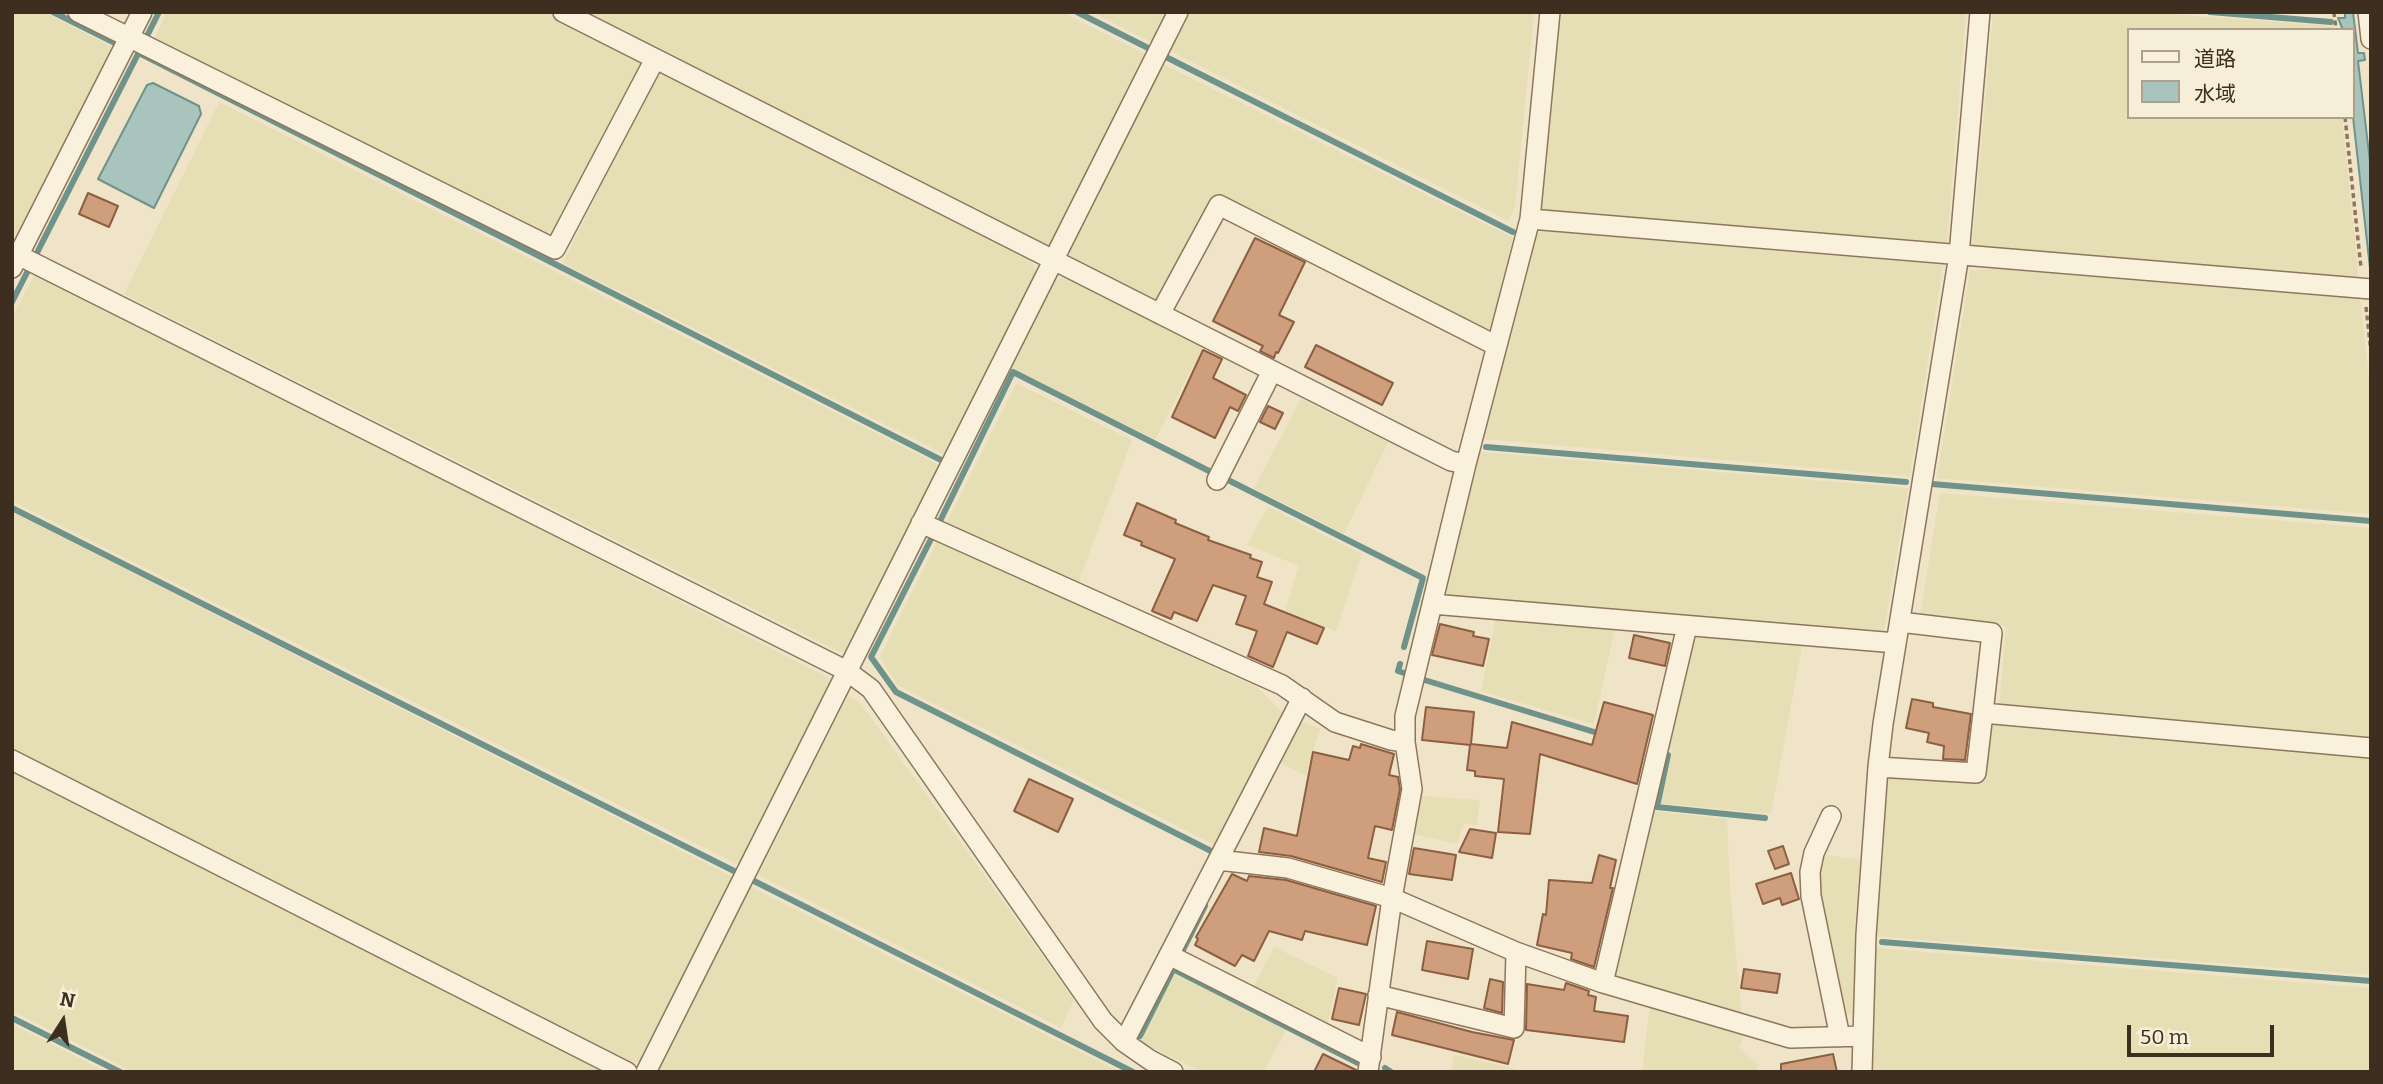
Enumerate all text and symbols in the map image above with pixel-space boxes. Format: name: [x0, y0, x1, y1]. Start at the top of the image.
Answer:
legend: [2128, 28, 2355, 119]
text: 道路: [2194, 46, 2236, 72]
text: 水域: [2194, 81, 2236, 107]
north arrow: [28, 986, 98, 1056]
text: N: [58, 987, 77, 1013]
scale bar: [2131, 1010, 2278, 1054]
text: 50 m: [2140, 1024, 2189, 1050]

